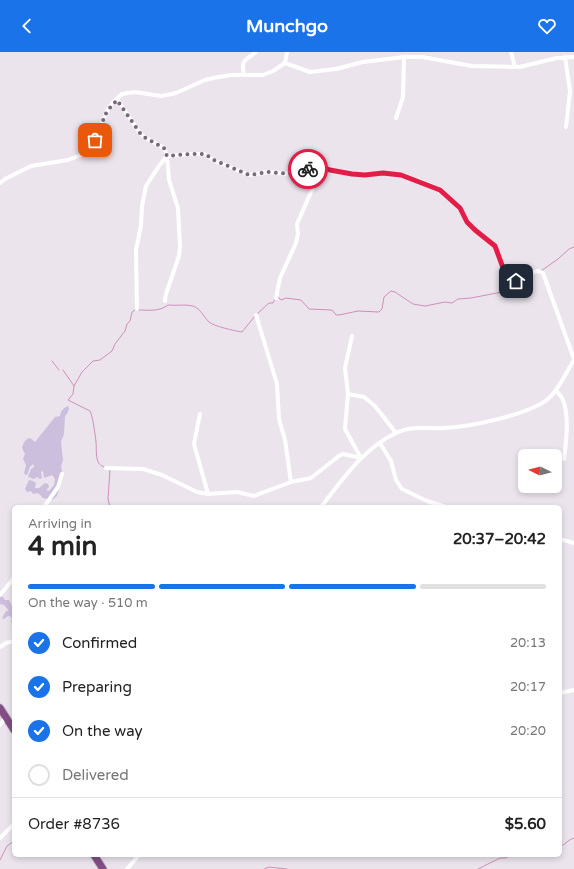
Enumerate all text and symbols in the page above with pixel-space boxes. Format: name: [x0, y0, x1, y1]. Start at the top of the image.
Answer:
icon: back: [16, 15, 38, 37]
text: Munchgo: [246, 15, 328, 37]
icon: heart: [536, 15, 558, 37]
pin: [78, 123, 112, 157]
icon: bag: [84, 129, 106, 151]
courier: [288, 149, 328, 189]
icon: bike: [297, 158, 319, 180]
pin: [499, 264, 533, 298]
icon: home: [505, 270, 527, 292]
north arrow: [518, 449, 562, 493]
map controls: [518, 449, 562, 493]
text: Arriving in: [28, 516, 92, 532]
text: 20:37–20:42: [453, 530, 546, 548]
text: 4 min: [28, 531, 97, 562]
text: On the way · 510 m: [28, 595, 148, 611]
icon: check: [28, 632, 50, 654]
text: Confirmed: [62, 634, 137, 652]
text: 20:13: [510, 635, 546, 651]
icon: check: [28, 676, 50, 698]
text: Preparing: [62, 678, 132, 696]
text: 20:17: [510, 679, 546, 695]
icon: check: [28, 720, 50, 742]
text: On the way: [62, 722, 142, 740]
text: 20:20: [510, 723, 546, 739]
text: Delivered: [62, 766, 129, 784]
text: Order #8736: [28, 815, 120, 833]
text: $5.60: [505, 815, 546, 833]

